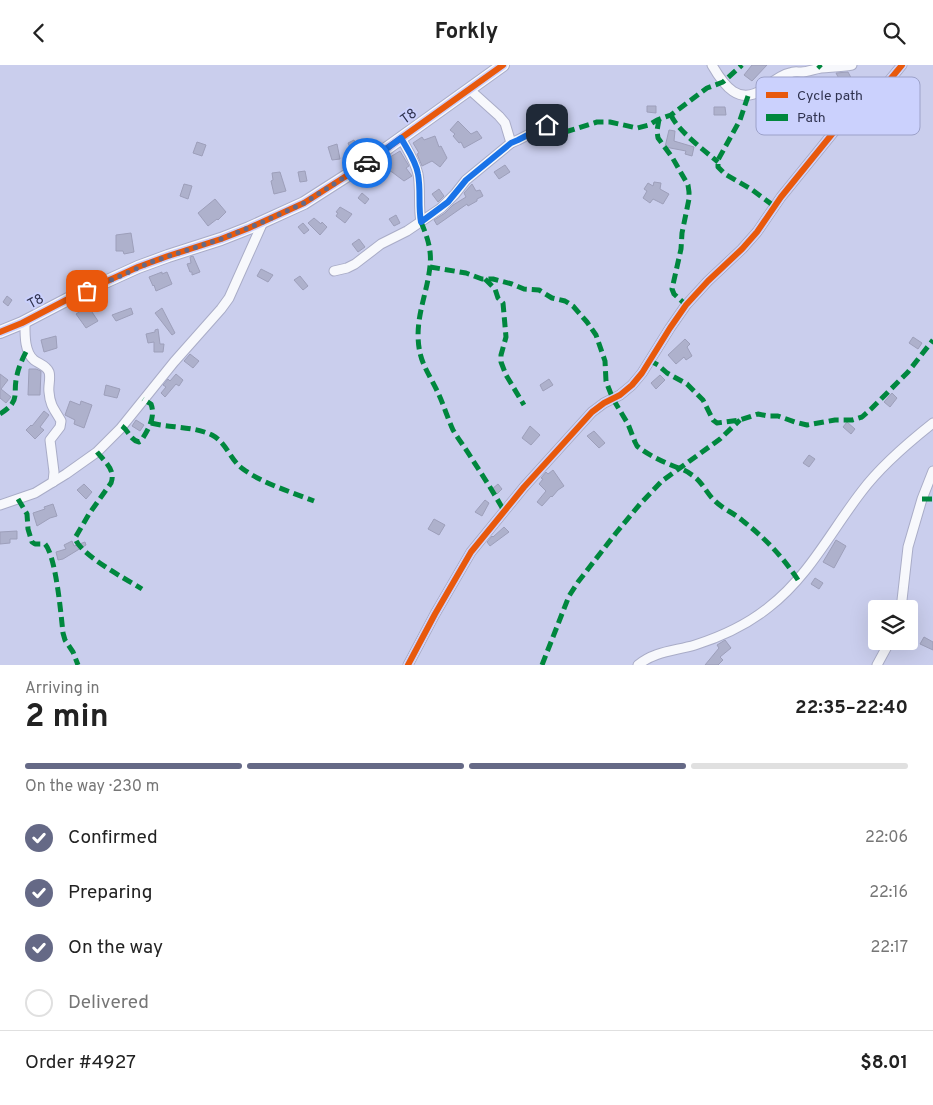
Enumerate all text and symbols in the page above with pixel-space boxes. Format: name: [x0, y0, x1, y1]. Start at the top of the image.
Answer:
icon: back: [25, 19, 53, 47]
text: Forkly: [435, 19, 498, 46]
icon: search: [880, 19, 908, 47]
legend: [756, 77, 920, 135]
text: Cycle path: [797, 88, 863, 105]
pin: [526, 104, 568, 146]
street label: T8: [397, 105, 421, 129]
text: Path: [797, 110, 826, 127]
icon: home: [533, 111, 561, 139]
courier: [342, 138, 392, 188]
icon: car: [353, 149, 381, 177]
pin: [66, 270, 108, 312]
icon: bag: [73, 277, 101, 305]
street label: T8: [25, 291, 47, 313]
map controls: [868, 600, 918, 650]
button: layers: [868, 600, 918, 650]
text: Arriving in: [25, 679, 100, 699]
text: 22:35–22:40: [795, 696, 908, 720]
text: 2 min: [25, 698, 109, 738]
text: On the way · 230 m: [25, 777, 159, 797]
icon: check: [25, 824, 53, 852]
text: Confirmed: [68, 826, 158, 850]
text: 22:06: [865, 828, 908, 848]
icon: check: [25, 879, 53, 907]
text: Preparing: [68, 881, 152, 905]
text: 22:16: [869, 883, 908, 903]
icon: check: [25, 934, 53, 962]
text: On the way: [68, 936, 163, 960]
text: 22:17: [871, 938, 908, 958]
text: Delivered: [68, 991, 149, 1015]
text: Order #4927: [25, 1051, 136, 1075]
text: $8.01: [860, 1051, 908, 1075]

